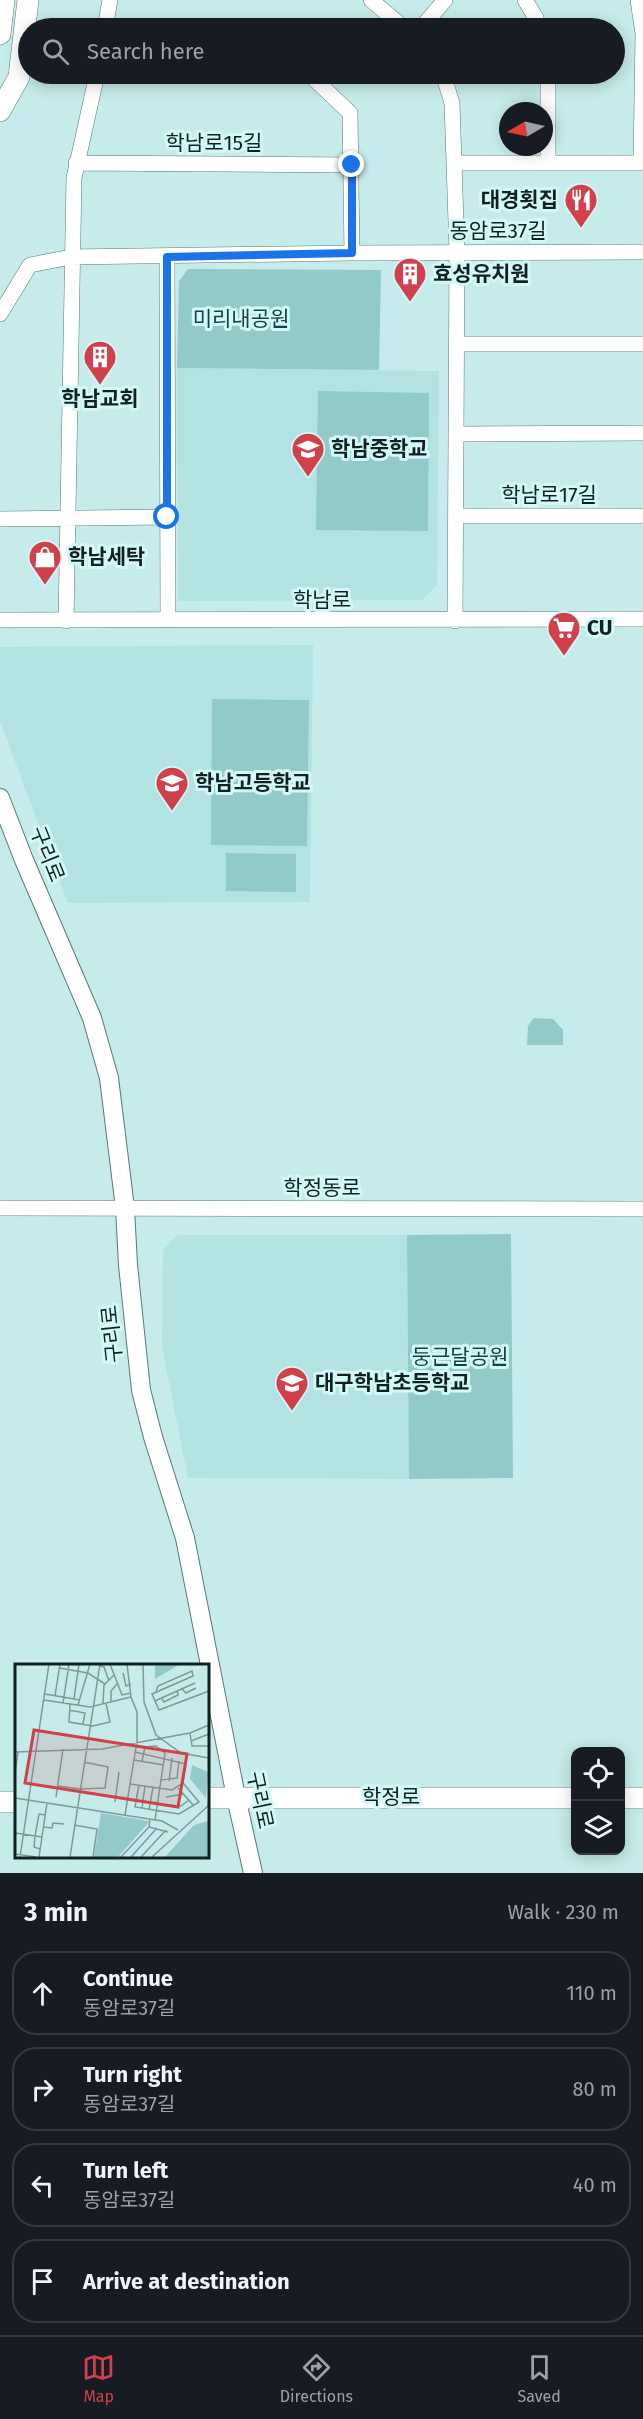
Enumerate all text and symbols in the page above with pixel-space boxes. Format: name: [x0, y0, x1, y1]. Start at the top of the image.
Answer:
search box: [18, 18, 625, 84]
icon: search: [39, 35, 72, 68]
text: Search here: [87, 38, 205, 65]
north arrow: [499, 102, 553, 156]
street label: 학남로15길: [166, 130, 262, 156]
route end: [338, 151, 364, 177]
restaurant icon: 대경횟집: [563, 182, 599, 229]
place label: 대경횟집: [481, 187, 558, 213]
street label: 동암로37길: [450, 218, 546, 244]
building icon: 효성유치원: [392, 256, 428, 303]
place label: 효성유치원: [433, 261, 530, 287]
park label: 미리내공원: [193, 306, 289, 332]
building icon: 학남교회: [82, 339, 118, 386]
place label: 학남교회: [61, 386, 139, 412]
school or university icon: 학남중학교: [290, 431, 326, 478]
place label: 학남중학교: [331, 436, 428, 462]
street label: 학남로17길: [501, 482, 597, 508]
route start: [153, 503, 179, 529]
shop icon: 학남세탁: [27, 539, 63, 586]
place label: 학남세탁: [68, 544, 145, 570]
street label: 학남로: [293, 587, 351, 613]
supermarket icon: CU: [546, 610, 582, 657]
place label: CU: [587, 615, 613, 641]
school or university icon: 학남고등학교: [154, 765, 190, 812]
place label: 학남고등학교: [195, 770, 311, 796]
street label: 구리로: [24, 822, 70, 886]
street label: 학정동로: [283, 1175, 361, 1201]
street label: 구리로: [96, 1304, 128, 1364]
park label: 둥근달공원: [412, 1344, 508, 1370]
school or university icon: 대구학남초등학교: [274, 1365, 310, 1412]
place label: 대구학남초등학교: [315, 1370, 470, 1396]
inset map: [15, 1664, 208, 1858]
map controls: [571, 1747, 625, 1855]
button: locate: [571, 1747, 625, 1801]
street label: 구리로: [241, 1769, 279, 1831]
street label: 학정로: [362, 1784, 420, 1810]
button: layers: [571, 1801, 625, 1855]
text: 3 min: [24, 1897, 88, 1928]
text: Walk · 230 m: [508, 1900, 619, 1924]
text: Continue: [83, 1965, 173, 1992]
icon: ahead: [26, 1977, 59, 2010]
text: 110 m: [566, 1981, 617, 2005]
text: 동암로37길: [83, 1996, 175, 2020]
text: Turn right: [83, 2061, 182, 2088]
icon: right: [26, 2073, 59, 2106]
text: 80 m: [572, 2077, 617, 2101]
text: 동암로37길: [83, 2092, 175, 2116]
text: Turn left: [83, 2157, 168, 2184]
icon: left: [26, 2169, 59, 2202]
text: 40 m: [573, 2173, 617, 2197]
text: 동암로37길: [83, 2188, 175, 2212]
icon: arrive: [26, 2265, 59, 2298]
text: Arrive at destination: [83, 2268, 290, 2295]
tab: Map: [82, 2351, 115, 2406]
tab: Directions: [280, 2351, 353, 2406]
tab: Saved: [517, 2351, 561, 2406]

